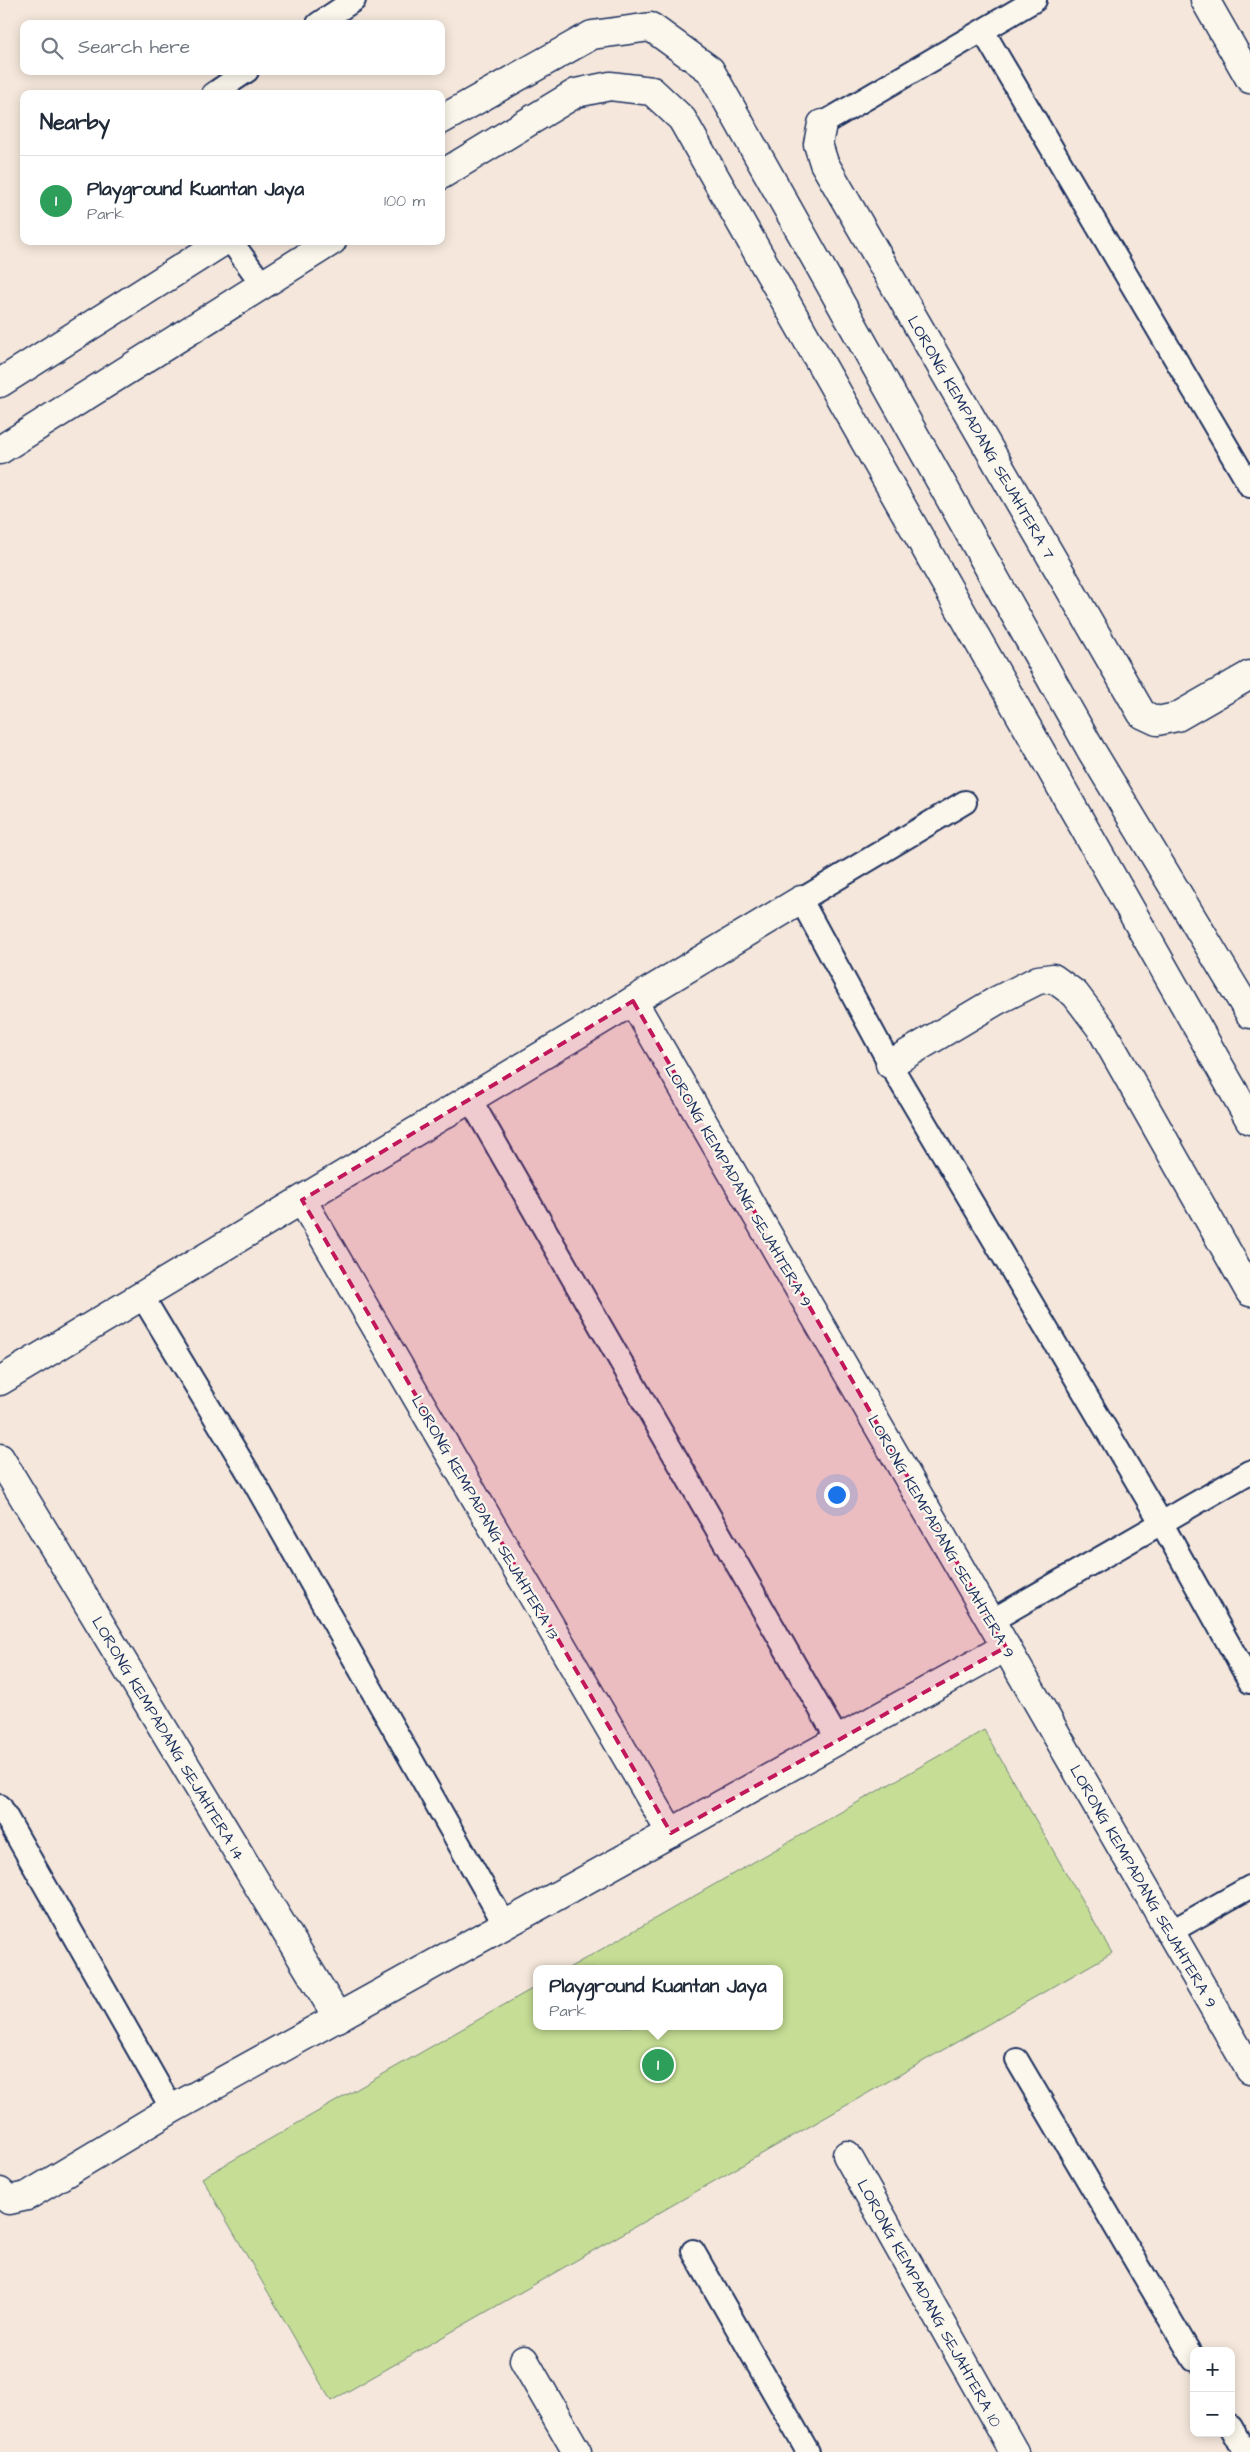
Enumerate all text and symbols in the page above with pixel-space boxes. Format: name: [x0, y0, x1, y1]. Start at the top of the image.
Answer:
search box: [20, 20, 445, 75]
icon: search: [38, 34, 66, 62]
text: Search here: [78, 34, 190, 61]
text: Nearby: [40, 108, 110, 137]
text: Playground Kuantan Jaya: [87, 176, 304, 203]
text: 1: [55, 190, 57, 212]
text: 100 m: [384, 190, 425, 212]
text: Park: [87, 203, 124, 225]
street label: LORONG KEMPADANG SEJAHTERA 7: [902, 312, 1060, 563]
street label: LORONG KEMPADANG SEJAHTERA 9: [659, 1060, 817, 1311]
street label: LORONG KEMPADANG SEJAHTERA 13: [406, 1392, 564, 1643]
street label: LORONG KEMPADANG SEJAHTERA 9: [862, 1411, 1020, 1662]
your location: [824, 1482, 850, 1508]
street label: LORONG KEMPADANG SEJAHTERA 14: [86, 1612, 250, 1865]
street label: LORONG KEMPADANG SEJAHTERA 9: [1064, 1761, 1222, 2012]
popup: [533, 1965, 783, 2030]
text: Playground Kuantan Jaya: [549, 1973, 767, 2000]
text: Park: [549, 2000, 586, 2022]
pin: 1: [642, 2046, 674, 2084]
street label: LORONG KEMPADANG SEJAHTERA 10: [852, 2176, 1007, 2431]
map controls: [1190, 2347, 1235, 2437]
button: +: [1190, 2347, 1235, 2392]
button: −: [1190, 2392, 1235, 2437]

